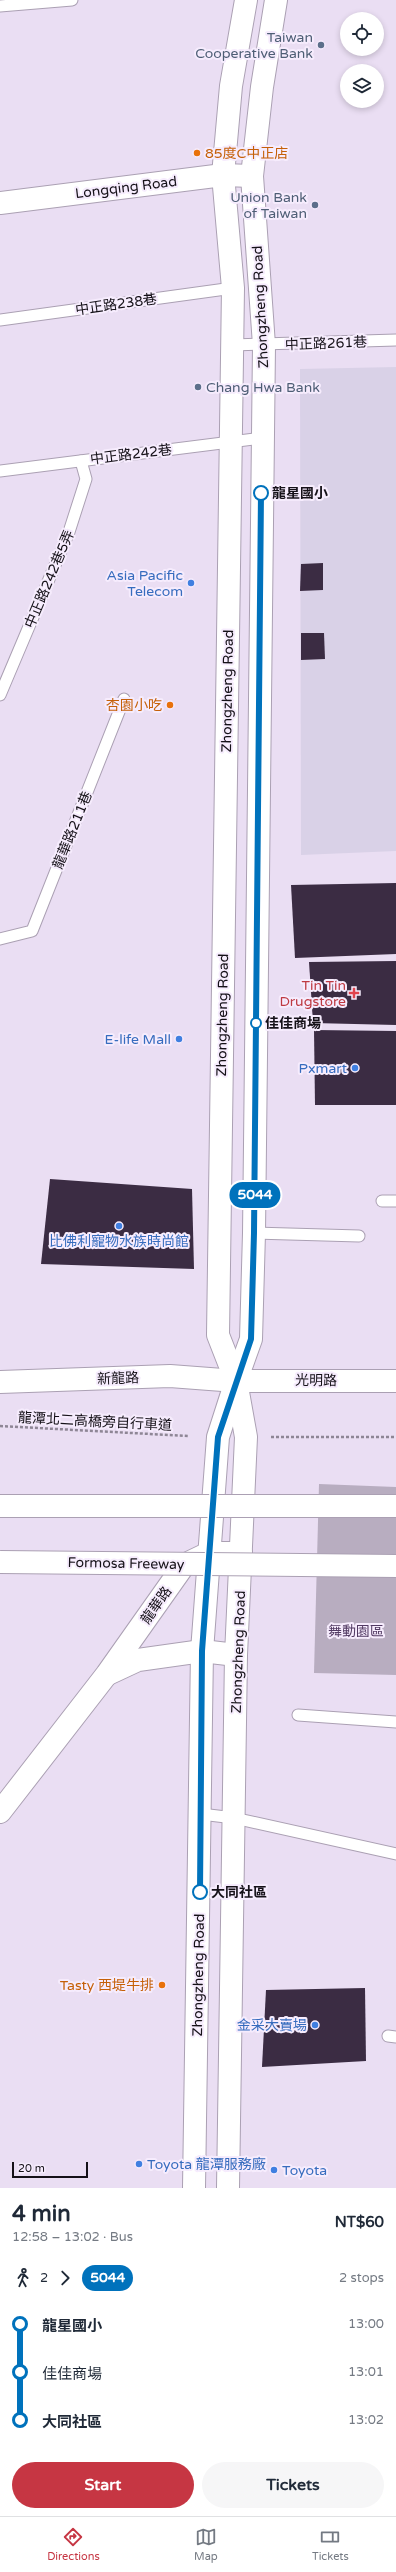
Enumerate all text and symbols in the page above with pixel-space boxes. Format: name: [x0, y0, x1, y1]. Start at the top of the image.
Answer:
map controls: [340, 12, 384, 108]
button: locate: [340, 12, 384, 56]
place label: Taiwan Cooperative Bank: [195, 29, 313, 62]
marker: Taiwan Cooperative Bank: [316, 40, 326, 50]
button: layers: [340, 64, 384, 108]
place label: 85度C中正店: [205, 145, 288, 162]
marker: 85度C中正店: [192, 148, 202, 158]
street label: Longqing Road: [74, 173, 178, 202]
place label: Union Bank of Taiwan: [230, 189, 307, 222]
marker: Union Bank of Taiwan: [310, 200, 320, 210]
street label: Zhongzheng Road: [249, 245, 272, 369]
street label: 中正路238巷: [74, 290, 158, 319]
street label: 中正路261巷: [285, 334, 367, 353]
place label: Chang Hwa Bank: [206, 379, 320, 396]
marker: Chang Hwa Bank: [193, 382, 203, 392]
street label: 中正路242巷: [89, 441, 173, 468]
marker: 龍星國小: [253, 485, 269, 501]
place label: 龍星國小: [272, 485, 328, 502]
street label: 中正路242巷5弄: [21, 527, 78, 631]
place label: Asia Pacific Telecom: [107, 567, 183, 600]
marker: Asia Pacific Telecom: [186, 578, 196, 588]
street label: Zhongzheng Road: [218, 629, 237, 753]
place label: 杏園小吃: [106, 697, 162, 714]
marker: 杏園小吃: [165, 700, 175, 710]
street label: 龍華路211巷: [49, 789, 96, 872]
street label: Zhongzheng Road: [213, 953, 232, 1077]
place label: Tin Tin Drugstore: [279, 977, 346, 1010]
marker: Tin Tin Drugstore: [349, 988, 359, 998]
place label: 佳佳商場: [265, 1015, 321, 1032]
marker: 佳佳商場: [250, 1017, 262, 1029]
place label: E-life Mall: [105, 1031, 171, 1048]
marker: E-life Mall: [174, 1034, 184, 1044]
place label: Pxmart: [299, 1060, 348, 1077]
marker: Pxmart: [350, 1063, 360, 1073]
line badge: 5044: [227, 1182, 283, 1208]
text: 5044: [237, 1186, 273, 1203]
marker: 比佛利寵物水族時尚館: [114, 1221, 124, 1231]
place label: 比佛利寵物水族時尚館: [49, 1233, 189, 1250]
street label: 新龍路: [97, 1369, 139, 1388]
street label: 光明路: [295, 1372, 337, 1389]
street label: 龍潭北二高橋旁自行車道: [18, 1409, 172, 1434]
street label: Formosa Freeway: [67, 1554, 185, 1573]
street label: 龍華路: [137, 1583, 175, 1627]
street label: Zhongzheng Road: [228, 1590, 249, 1714]
park label: 舞動園區: [328, 1623, 384, 1640]
marker: 大同社區: [192, 1884, 208, 1900]
place label: 大同社區: [211, 1884, 267, 1901]
street label: Zhongzheng Road: [189, 1913, 208, 2037]
place label: Tasty 西堤牛排: [60, 1977, 154, 1994]
marker: Tasty 西堤牛排: [157, 1980, 167, 1990]
place label: 金采大賣場: [237, 2017, 307, 2034]
marker: 金采大賣場: [310, 2020, 320, 2030]
place label: Toyota 龍潭服務廠: [147, 2156, 266, 2173]
marker: Toyota 龍潭服務廠: [134, 2159, 144, 2169]
scale bar: [12, 2160, 88, 2179]
text: 20 m: [18, 2162, 45, 2175]
place label: Toyota: [282, 2162, 327, 2179]
marker: Toyota: [269, 2165, 279, 2175]
text: 4 min: [12, 2201, 71, 2227]
text: NT$60: [335, 2213, 384, 2231]
text: 12:58 – 13:02 · Bus: [12, 2229, 133, 2245]
icon: walk: [12, 2267, 34, 2289]
icon: forward: [54, 2267, 76, 2289]
text: 5044: [90, 2269, 125, 2286]
text: 2: [40, 2270, 48, 2286]
text: 2 stops: [339, 2270, 384, 2286]
text: 13:00: [348, 2316, 384, 2332]
text: 龍星國小: [42, 2317, 102, 2335]
text: 13:01: [348, 2364, 384, 2380]
text: 佳佳商場: [42, 2365, 102, 2383]
text: 13:02: [348, 2412, 384, 2428]
text: 大同社區: [42, 2413, 102, 2431]
button: Start: [12, 2462, 194, 2508]
button: Tickets: [202, 2462, 384, 2508]
tab: Directions: [47, 2526, 100, 2563]
tab: Map: [194, 2526, 218, 2563]
tab: Tickets: [312, 2526, 349, 2563]

